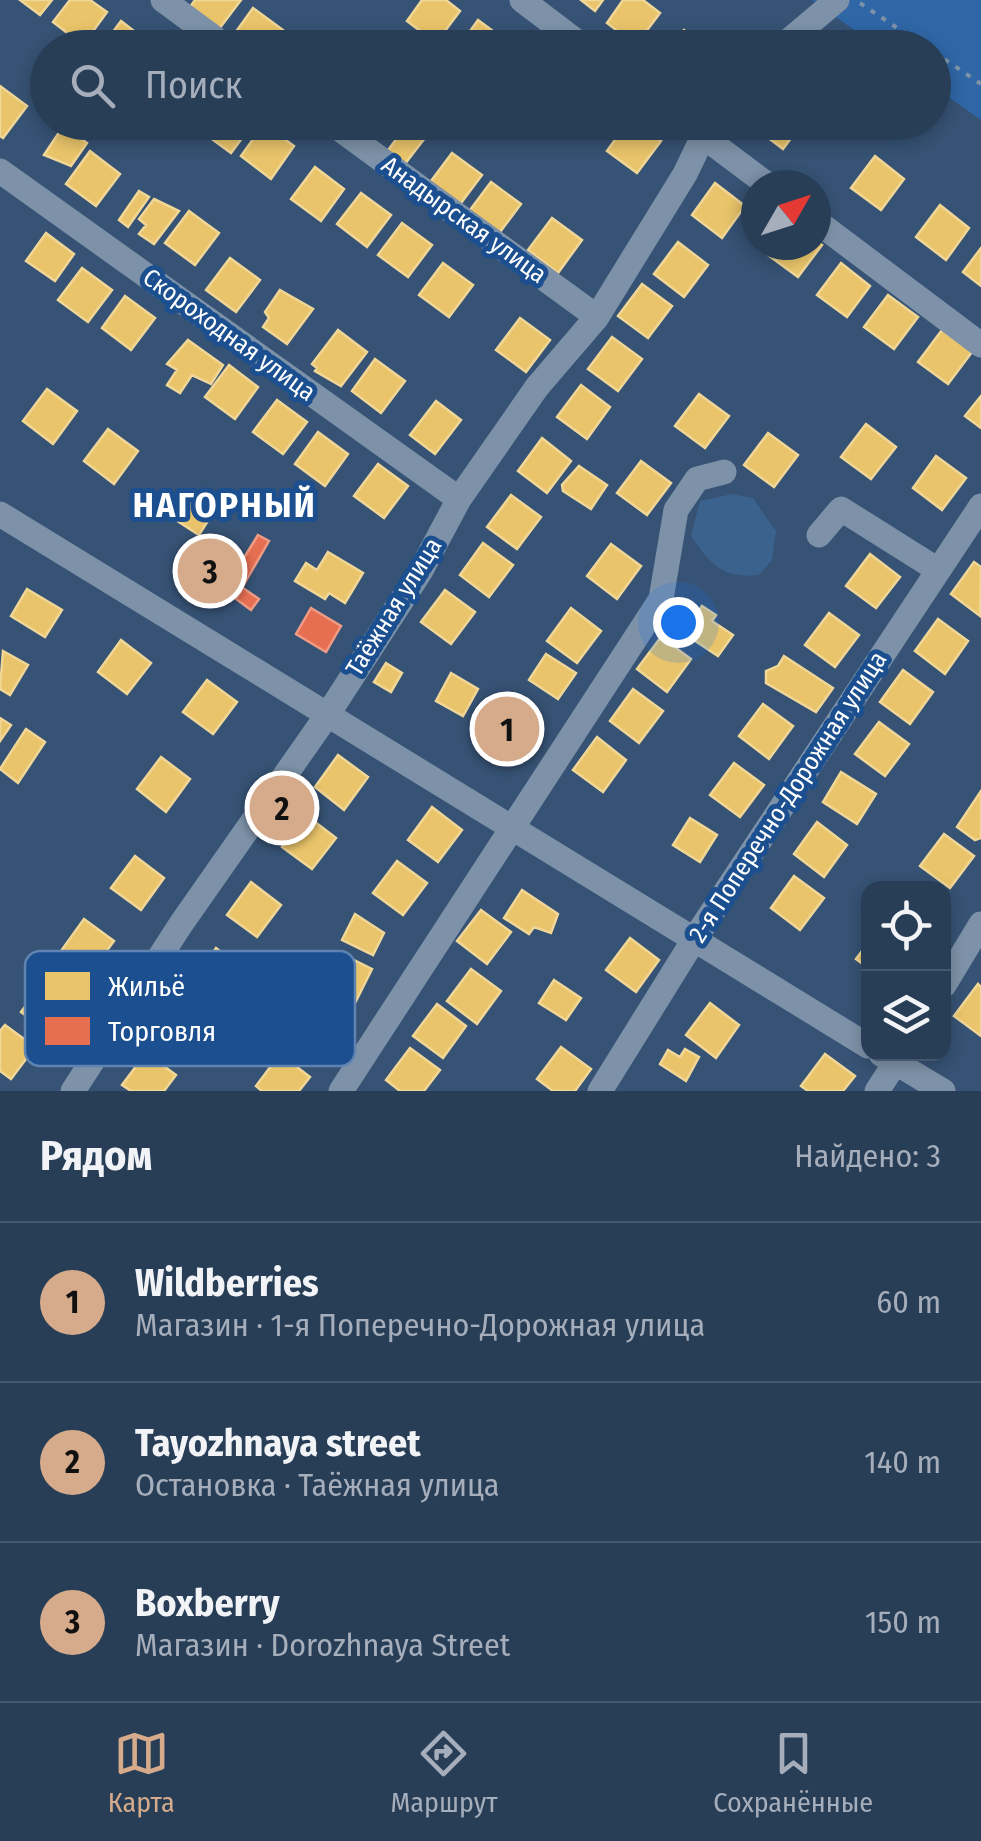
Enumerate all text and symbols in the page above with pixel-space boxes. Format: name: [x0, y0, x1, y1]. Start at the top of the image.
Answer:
search box: [30, 30, 951, 140]
icon: search: [65, 58, 120, 113]
text: Поиск: [145, 62, 242, 108]
street label: Анадырская улица: [376, 150, 552, 290]
north arrow: [741, 170, 831, 260]
street label: Скороходная улица: [137, 262, 321, 408]
district label: НАГОРНЫЙ: [133, 484, 317, 526]
street label: Таёжная улица: [340, 532, 448, 682]
pin: 3: [178, 534, 242, 608]
your location: [653, 597, 704, 648]
street label: 2-я Поперечно-Дорожная улица: [683, 646, 893, 948]
pin: 1: [474, 692, 540, 766]
pin: 2: [250, 770, 314, 846]
map controls: [861, 881, 951, 1061]
button: locate: [861, 881, 951, 971]
legend: [25, 951, 355, 1066]
text: Жильё: [108, 970, 185, 1003]
button: layers: [861, 971, 951, 1061]
text: Торговля: [108, 1015, 216, 1048]
text: Рядом: [40, 1131, 152, 1181]
text: Найдено: 3: [794, 1137, 941, 1175]
text: Wildberries: [135, 1260, 319, 1306]
text: 1: [66, 1283, 79, 1321]
text: 60 m: [876, 1283, 941, 1321]
text: Магазин · 1-я Поперечно-Дорожная улица: [135, 1306, 705, 1344]
text: Tayozhnaya street: [135, 1420, 421, 1466]
text: 2: [65, 1443, 80, 1481]
text: 140 m: [864, 1443, 941, 1481]
text: Остановка · Таёжная улица: [135, 1466, 500, 1504]
text: Boxberry: [135, 1580, 280, 1626]
text: 3: [65, 1603, 80, 1641]
text: 150 m: [865, 1603, 941, 1641]
text: Магазин · Dorozhnaya Street: [135, 1626, 510, 1664]
tab: Карта: [108, 1726, 175, 1819]
tab: Маршрут: [390, 1726, 498, 1819]
tab: Сохранённые: [713, 1726, 873, 1819]

